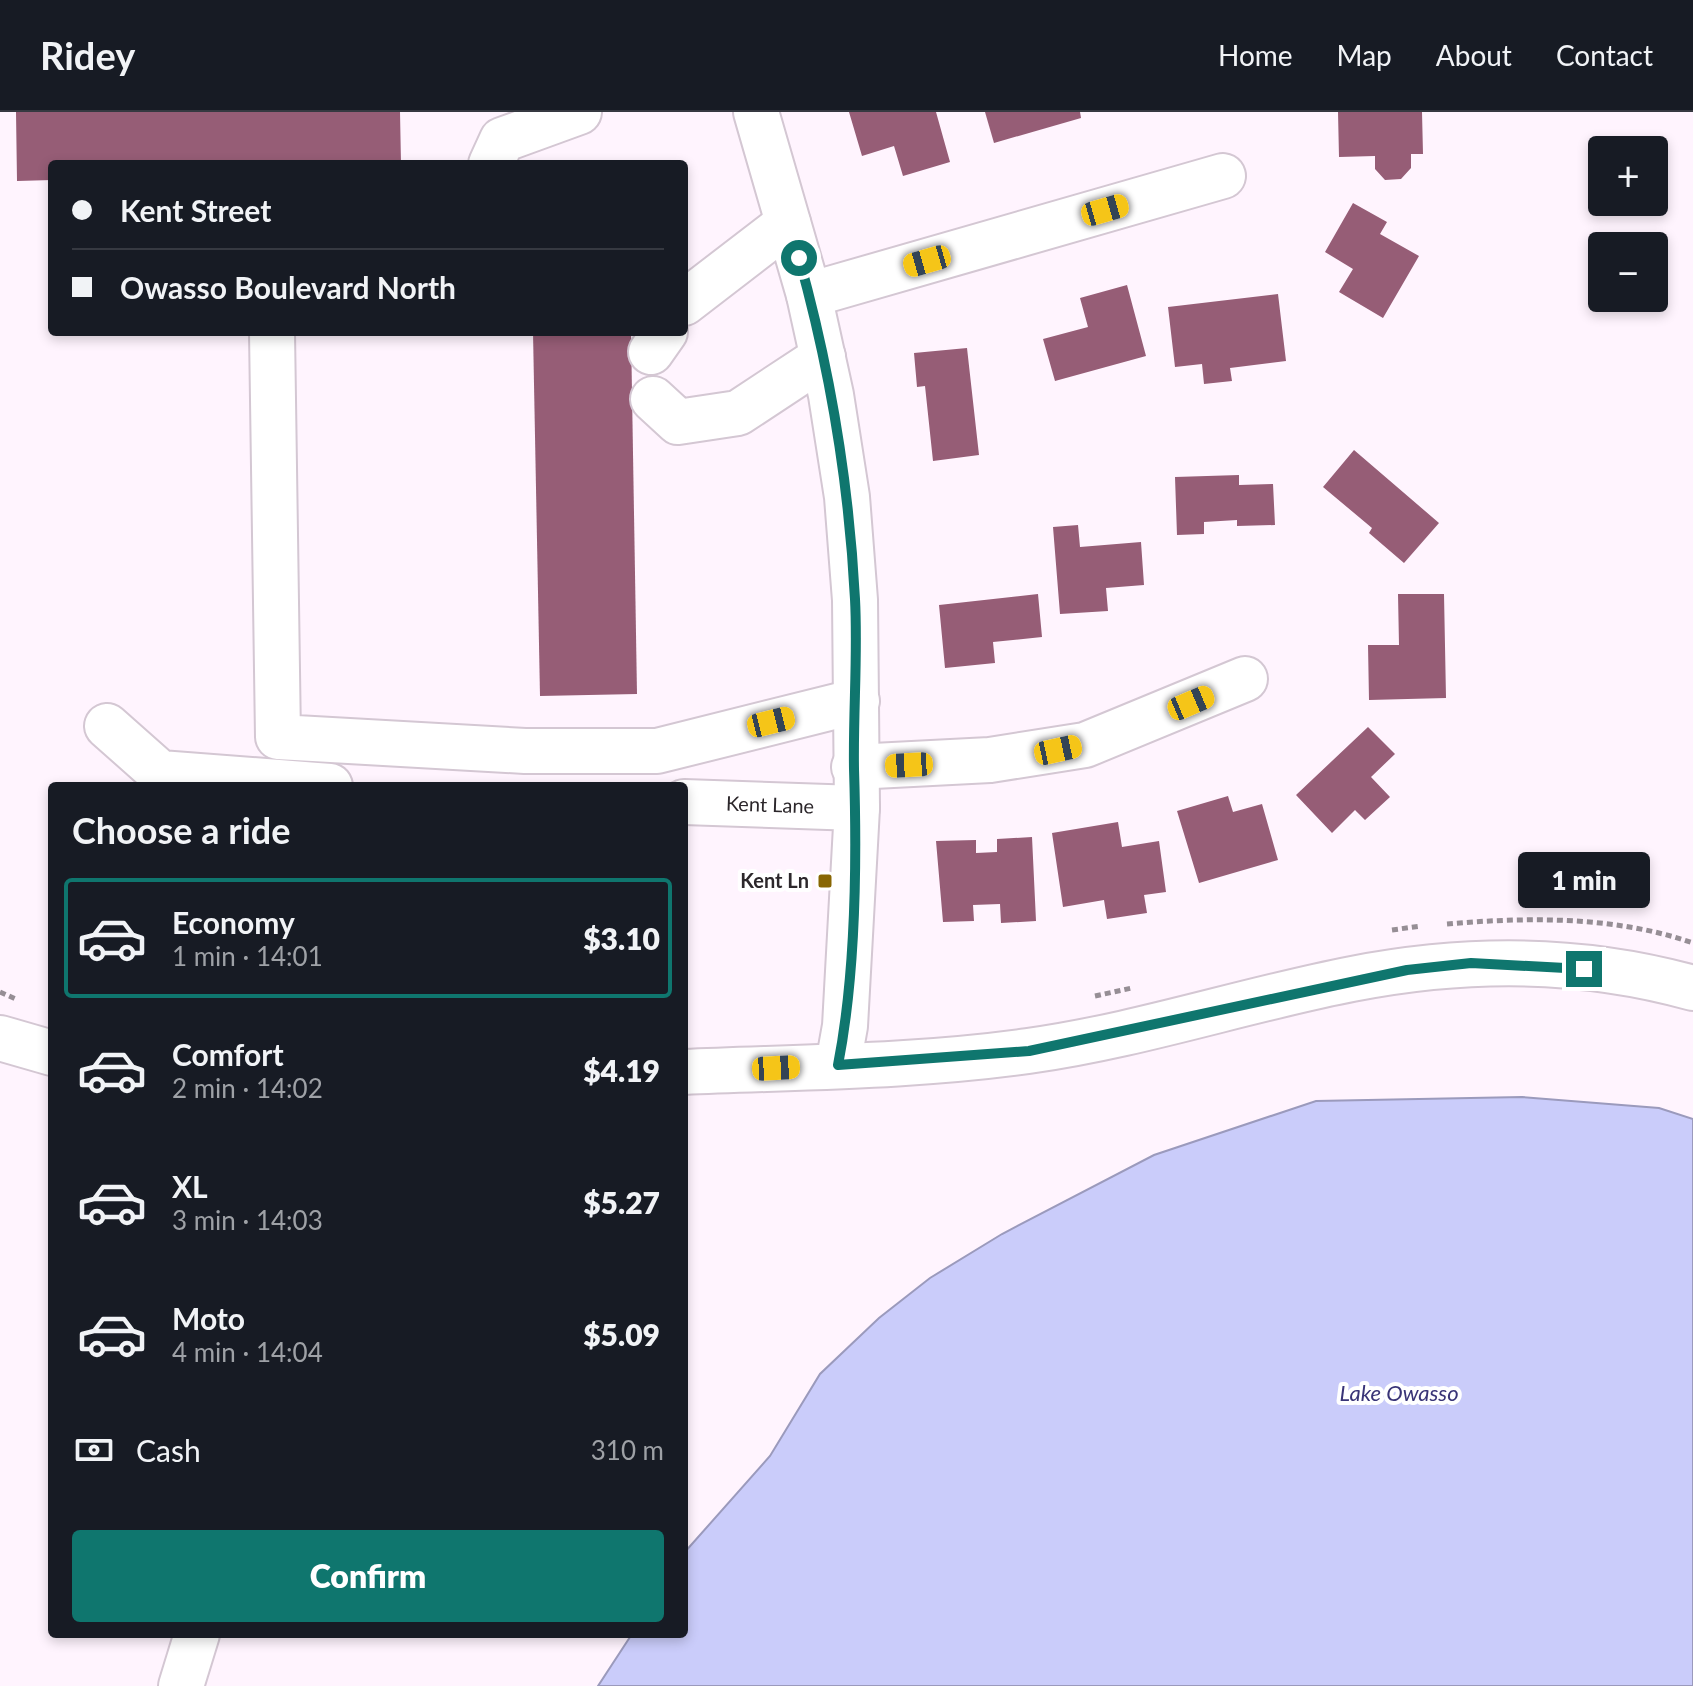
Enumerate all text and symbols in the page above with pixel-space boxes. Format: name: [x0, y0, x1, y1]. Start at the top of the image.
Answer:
text: Ridey: [40, 32, 135, 78]
text: Home: [1218, 38, 1293, 72]
text: Map: [1337, 38, 1392, 72]
text: About: [1436, 38, 1512, 72]
text: Contact: [1556, 38, 1653, 72]
map controls: [1588, 136, 1668, 312]
button: +: [1588, 136, 1668, 216]
text: Kent Street: [120, 192, 271, 228]
car: [1079, 192, 1131, 228]
button: −: [1588, 232, 1668, 312]
route start: [781, 240, 817, 276]
car: [901, 243, 953, 279]
text: Owasso Boulevard North: [120, 269, 456, 305]
car: [1164, 683, 1218, 723]
car: [745, 705, 797, 739]
car: [1032, 733, 1084, 767]
car: [884, 752, 934, 778]
street label: Kent Lane: [725, 790, 815, 818]
text: Choose a ride: [72, 808, 291, 852]
callout: 1 min: [1518, 853, 1650, 909]
text: 1 min: [1552, 864, 1616, 896]
place label: Kent Ln: [740, 868, 809, 892]
marker: Kent Ln: [816, 872, 834, 890]
icon: car: [76, 902, 148, 974]
text: Economy: [172, 904, 295, 940]
text: $3.10: [583, 920, 660, 956]
text: 1 min · 14:01: [172, 940, 323, 972]
route end: [1566, 951, 1602, 987]
icon: car: [76, 1034, 148, 1106]
text: Comfort: [172, 1036, 284, 1072]
text: $4.19: [583, 1052, 660, 1088]
car: [751, 1055, 801, 1081]
text: 2 min · 14:02: [172, 1072, 323, 1104]
icon: car: [76, 1166, 148, 1238]
text: XL: [172, 1168, 208, 1204]
text: $5.27: [583, 1184, 660, 1220]
text: 3 min · 14:03: [172, 1204, 323, 1236]
icon: car: [76, 1298, 148, 1370]
text: Moto: [172, 1300, 245, 1336]
text: $5.09: [583, 1316, 660, 1352]
text: 4 min · 14:04: [172, 1336, 323, 1368]
water label: Lake Owasso: [1339, 1379, 1459, 1406]
icon: cash: [72, 1428, 116, 1472]
text: Cash: [136, 1432, 201, 1468]
text: 310 m: [591, 1434, 664, 1466]
button: Confirm: [72, 1530, 664, 1622]

